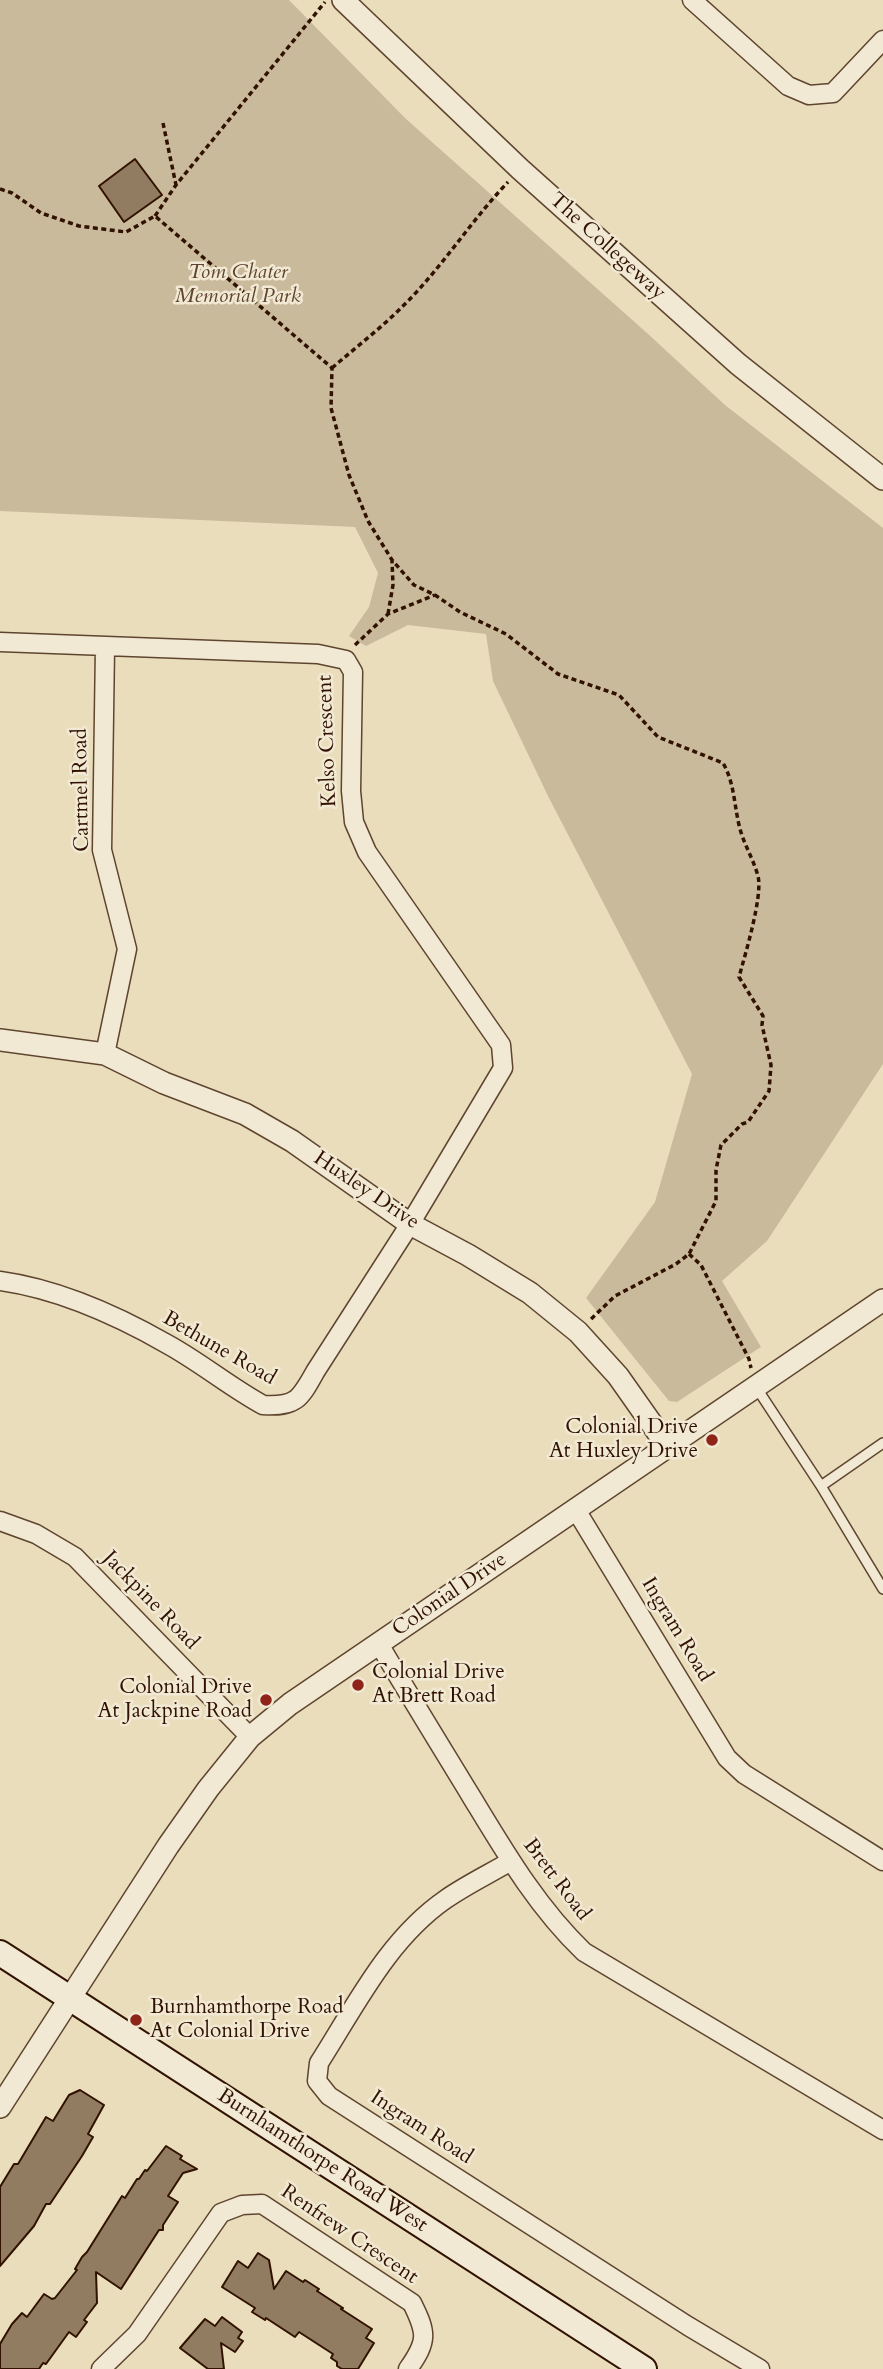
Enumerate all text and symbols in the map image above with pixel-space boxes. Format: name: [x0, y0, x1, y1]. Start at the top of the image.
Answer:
street label: The Collegeway: [544, 188, 670, 306]
park label: Tom Chater Memorial Park: [175, 260, 301, 310]
street label: Kelso Crescent: [313, 674, 343, 808]
street label: Cartmel Road: [68, 728, 96, 852]
street label: Huxley Drive: [308, 1146, 424, 1236]
street label: Bethune Road: [158, 1306, 280, 1392]
place label: Colonial Drive At Huxley Drive: [549, 1415, 698, 1465]
marker: Colonial Drive At Huxley Drive: [704, 1432, 720, 1448]
street label: Jackpine Road: [97, 1546, 203, 1656]
street label: Colonial Drive: [388, 1547, 512, 1643]
street label: Ingram Road: [635, 1573, 717, 1687]
place label: Colonial Drive At Brett Road: [372, 1660, 505, 1710]
place label: Colonial Drive At Jackpine Road: [97, 1675, 252, 1725]
marker: Colonial Drive At Brett Road: [350, 1677, 366, 1693]
marker: Colonial Drive At Jackpine Road: [258, 1692, 274, 1708]
street label: Brett Road: [517, 1834, 595, 1926]
place label: Burnhamthorpe Road At Colonial Drive: [150, 1995, 343, 2045]
marker: Burnhamthorpe Road At Colonial Drive: [128, 2012, 144, 2028]
street label: Burnhamthorpe Road West: [212, 2084, 432, 2238]
street label: Ingram Road: [365, 2086, 477, 2170]
street label: Renfrew Crescent: [276, 2180, 422, 2290]

